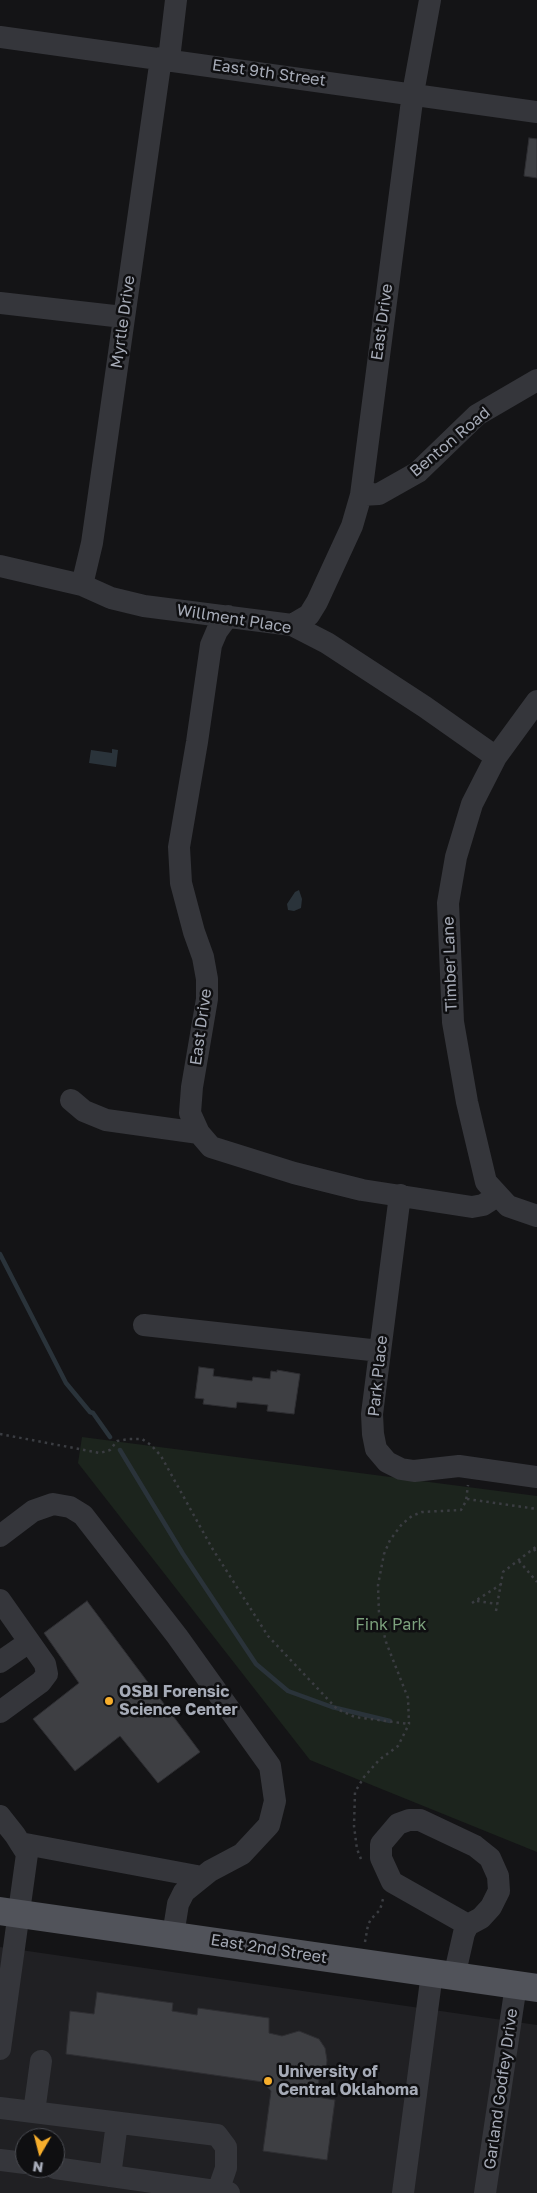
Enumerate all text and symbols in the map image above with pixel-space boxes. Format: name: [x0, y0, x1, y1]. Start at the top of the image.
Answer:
street label: East 9th Street: [211, 56, 327, 90]
street label: Myrtle Drive: [107, 274, 139, 370]
street label: East Drive: [367, 282, 397, 362]
street label: Benton Road: [406, 403, 494, 481]
street label: Willment Place: [175, 600, 293, 638]
street label: Timber Lane: [439, 916, 461, 1012]
street label: East Drive: [186, 987, 216, 1067]
street label: Park Place: [364, 1335, 392, 1417]
park label: Fink Park: [355, 1615, 427, 1635]
place label: OSBI Forensic Science Center: [119, 1682, 238, 1720]
marker: OSBI Forensic Science Center: [103, 1695, 115, 1707]
street label: East 2nd Street: [209, 1930, 329, 1968]
street label: Garland Godfey Drive: [480, 2007, 522, 2171]
place label: University of Central Oklahoma: [278, 2062, 418, 2100]
marker: University of Central Oklahoma: [262, 2075, 274, 2087]
north arrow: [15, 2128, 65, 2178]
text: N: [32, 2158, 44, 2177]

